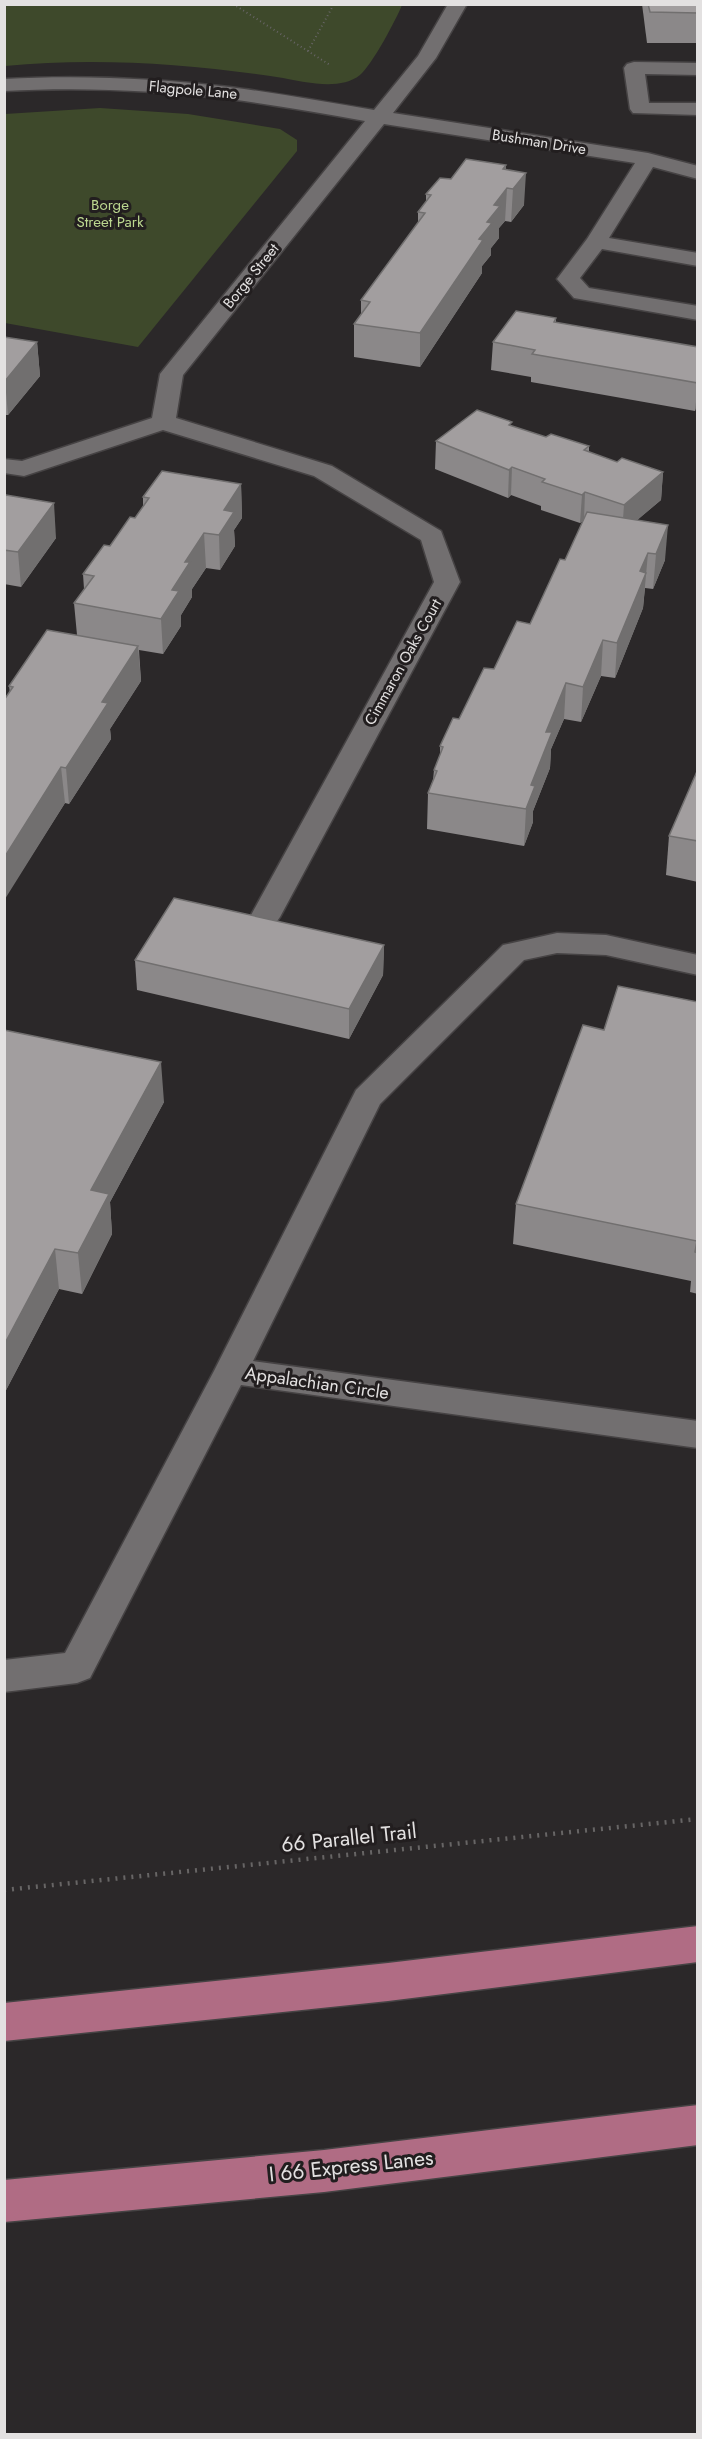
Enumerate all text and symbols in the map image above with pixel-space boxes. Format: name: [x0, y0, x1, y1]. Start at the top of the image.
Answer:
street label: Flagpole Lane: [148, 75, 238, 105]
street label: Bushman Drive: [490, 124, 588, 160]
park label: Borge Street Park: [76, 194, 144, 233]
street label: Borge Street: [218, 238, 284, 313]
street label: Cimmaron Oaks Court: [359, 594, 447, 729]
street label: Appalachian Circle: [243, 1360, 391, 1406]
street label: 66 Parallel Trail: [280, 1816, 418, 1860]
street label: I 66 Express Lanes: [267, 2142, 435, 2190]

